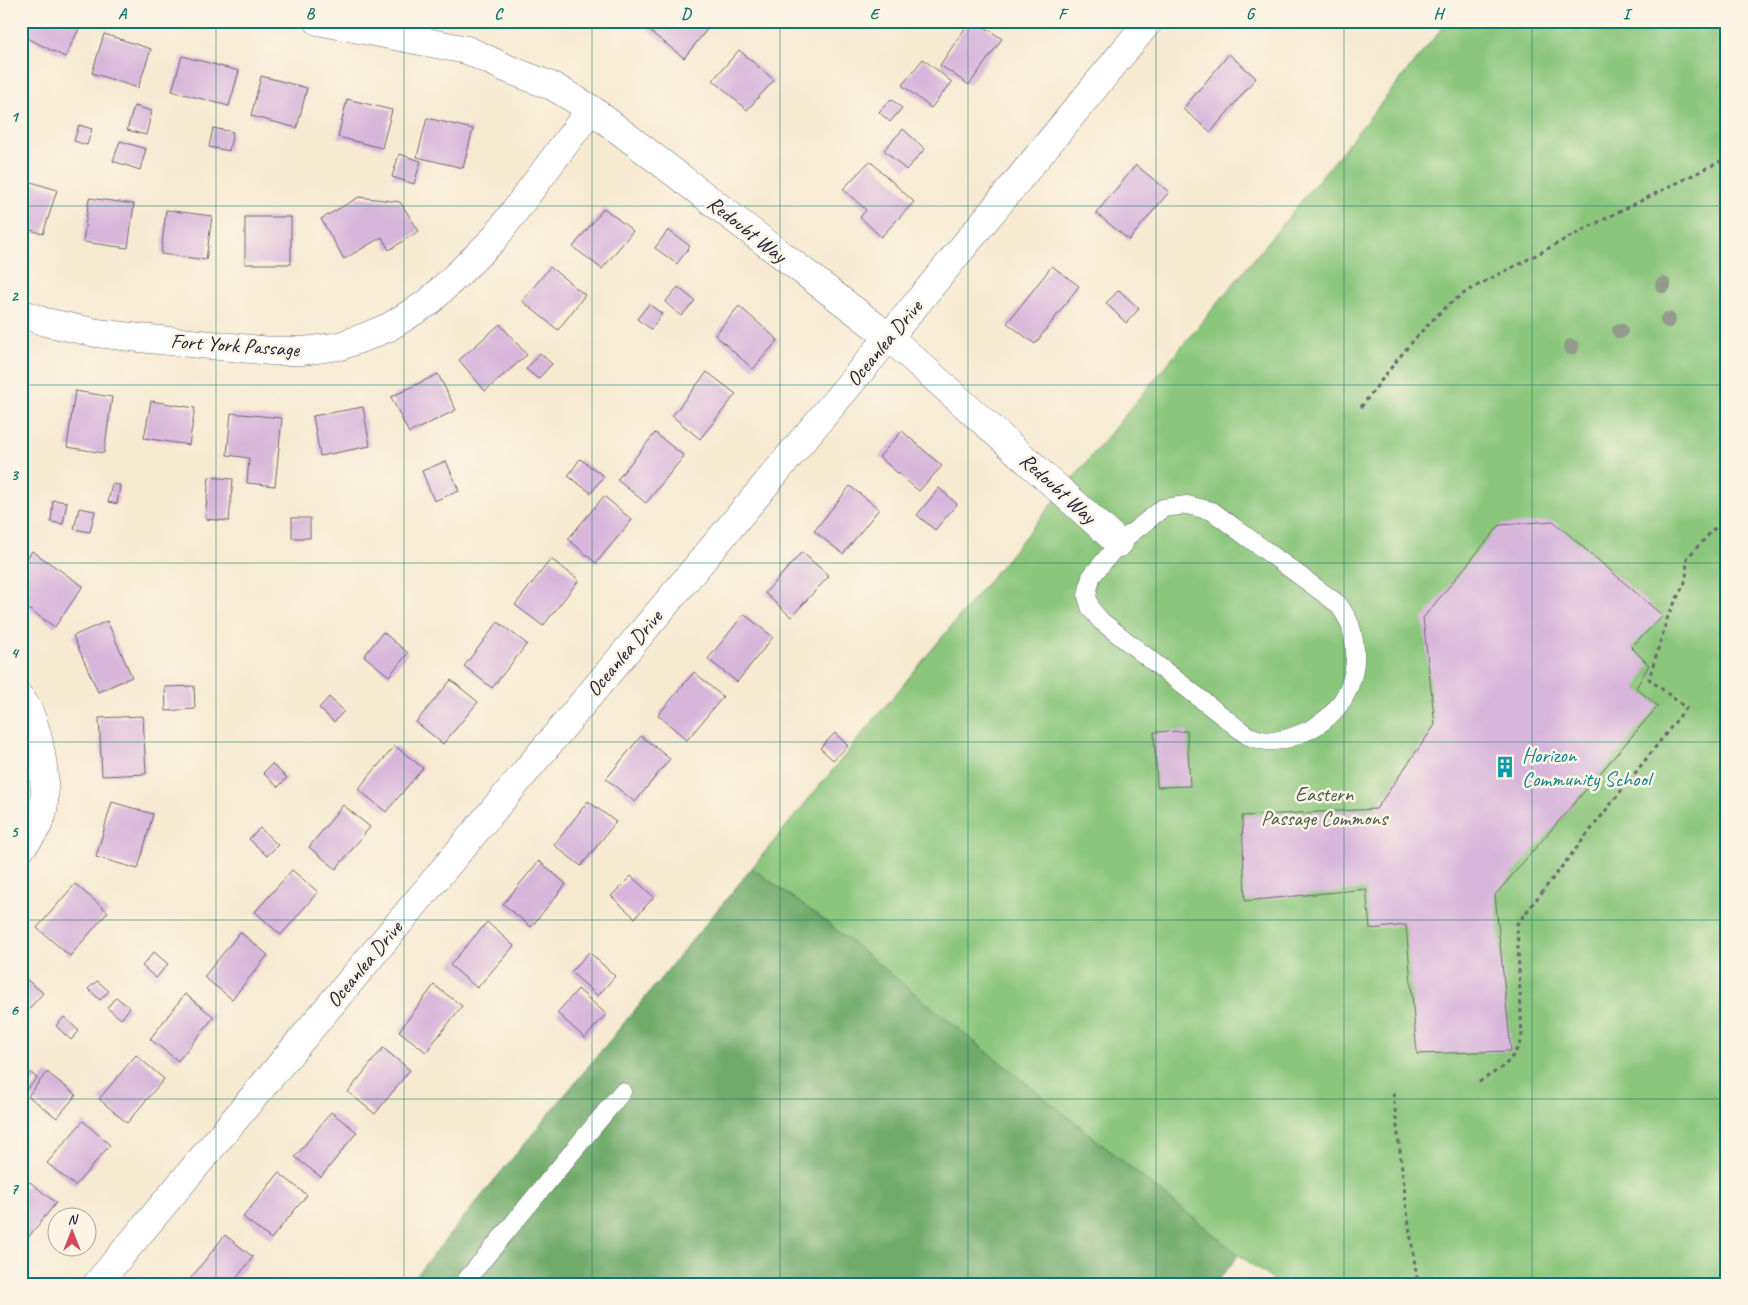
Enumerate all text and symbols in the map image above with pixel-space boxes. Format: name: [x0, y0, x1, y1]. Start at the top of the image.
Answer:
text: A: [118, 4, 128, 24]
text: B: [306, 4, 316, 24]
text: C: [494, 4, 504, 24]
text: D: [681, 4, 692, 24]
text: E: [870, 4, 881, 24]
text: F: [1058, 4, 1069, 24]
text: G: [1246, 4, 1256, 24]
text: H: [1433, 4, 1445, 24]
text: I: [1623, 4, 1633, 24]
text: 1: [10, 107, 19, 127]
street label: Redoubt Way: [702, 190, 793, 269]
text: 2: [10, 286, 19, 306]
street label: Oceanlea Drive: [840, 294, 928, 392]
street label: Fort York Passage: [170, 328, 301, 363]
street label: Redoubt Way: [1015, 447, 1103, 530]
text: 3: [10, 465, 19, 485]
street label: Oceanlea Drive: [580, 604, 668, 702]
text: 4: [10, 643, 19, 663]
place label: Horizon Community School: [1522, 742, 1654, 792]
building icon: Horizon Community School: [1492, 754, 1518, 780]
park label: Eastern Passage Commons: [1261, 781, 1389, 831]
text: 5: [11, 822, 20, 842]
street label: Oceanlea Drive: [320, 915, 408, 1013]
text: 6: [10, 1000, 19, 1020]
text: 7: [10, 1179, 19, 1199]
north arrow: [48, 1208, 98, 1258]
text: N: [68, 1211, 79, 1228]

